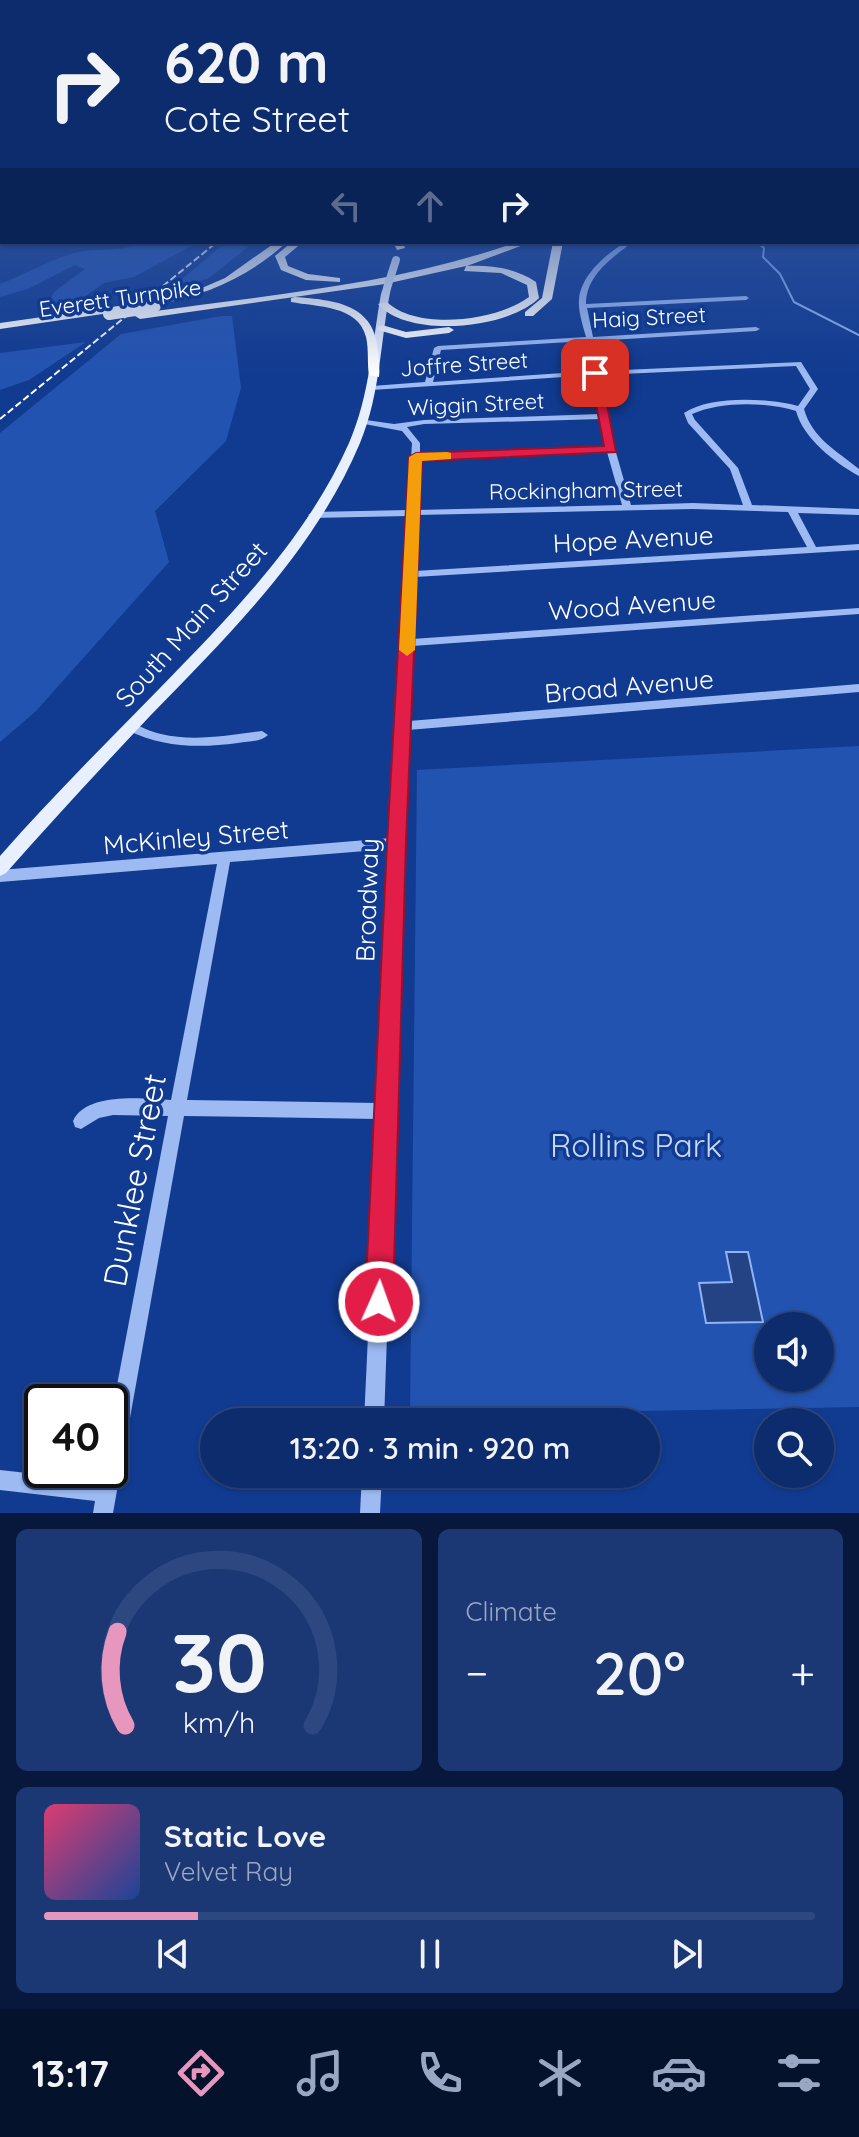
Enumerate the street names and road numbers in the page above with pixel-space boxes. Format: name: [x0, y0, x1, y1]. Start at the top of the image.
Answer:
street label: Everett Turnpike: [37, 273, 203, 323]
street label: Haig Street: [591, 300, 707, 334]
street label: Joffre Street: [399, 346, 529, 382]
street label: Wiggin Street: [407, 386, 545, 422]
street label: Rockingham Street: [489, 474, 683, 506]
street label: Hope Avenue: [552, 518, 714, 560]
street label: South Main Street: [108, 534, 274, 714]
street label: Wood Avenue: [547, 583, 717, 627]
street label: Broad Avenue: [543, 662, 715, 710]
street label: McKinley Street: [102, 812, 290, 862]
street label: Broadway: [348, 838, 386, 962]
street label: Dunklee Street: [94, 1070, 174, 1290]

